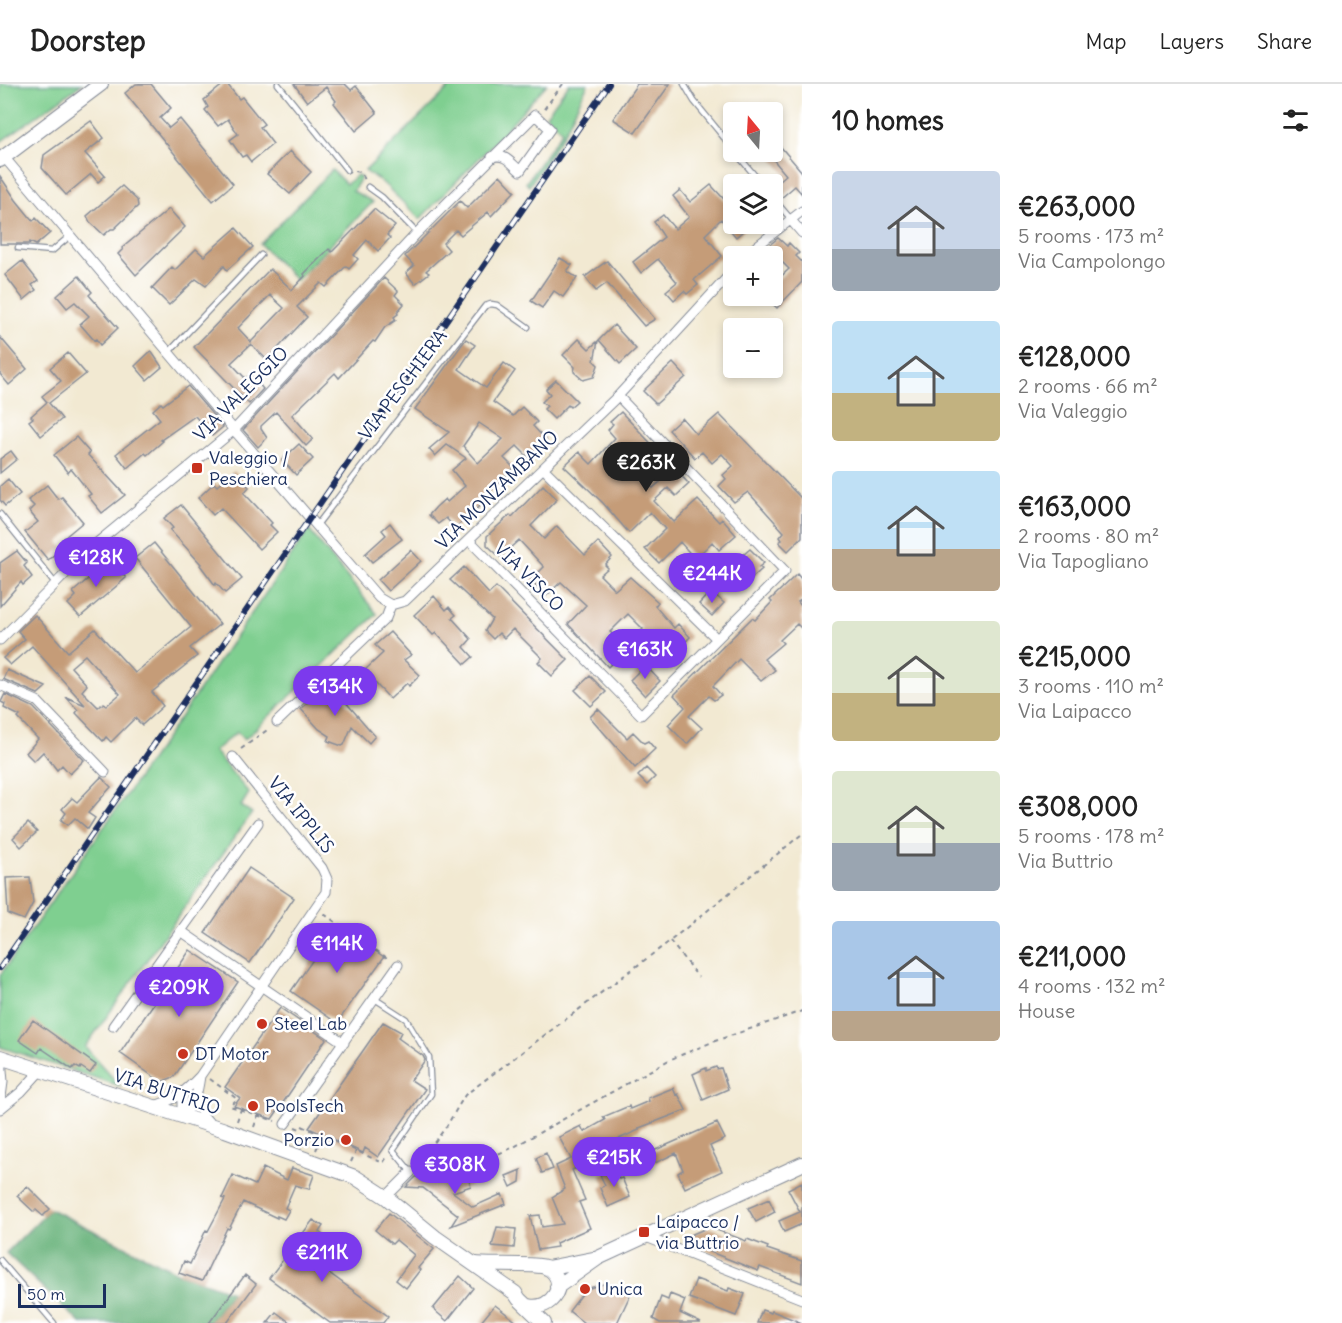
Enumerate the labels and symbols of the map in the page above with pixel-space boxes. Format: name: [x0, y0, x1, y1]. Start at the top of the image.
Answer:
north arrow: [723, 102, 783, 162]
street label: VIA PESCHIERA: [354, 325, 452, 444]
street label: VIA VALEGGIO: [188, 341, 293, 446]
street label: VIA MONZAMBANO: [430, 425, 563, 554]
pin: €263K: [604, 442, 688, 493]
place label: Valeggio / Peschiera: [209, 446, 289, 490]
marker: Valeggio / Peschiera: [190, 461, 204, 475]
pin: €128K: [54, 537, 138, 588]
street label: VIA VISCO: [490, 537, 569, 616]
pin: €244K: [670, 553, 754, 604]
pin: €163K: [603, 629, 687, 680]
pin: €134K: [293, 666, 377, 717]
street label: VIA IPPLIS: [263, 772, 339, 858]
pin: €114K: [295, 923, 379, 974]
pin: €209K: [137, 967, 221, 1018]
place label: Steel Lab: [274, 1012, 347, 1035]
marker: Steel Lab: [255, 1017, 269, 1031]
place label: DT Motor: [195, 1042, 269, 1065]
marker: DT Motor: [176, 1047, 190, 1061]
street label: VIA BUTTRIO: [111, 1063, 223, 1120]
place label: PoolsTech: [265, 1094, 344, 1117]
marker: PoolsTech: [246, 1099, 260, 1113]
place label: Porzio: [283, 1128, 334, 1151]
marker: Porzio: [339, 1133, 353, 1147]
pin: €215K: [572, 1137, 656, 1188]
pin: €308K: [413, 1144, 497, 1195]
place label: Laipacco / via Buttrio: [656, 1210, 739, 1254]
marker: Laipacco / via Buttrio: [637, 1225, 651, 1239]
pin: €211K: [280, 1232, 364, 1283]
place label: Unica: [597, 1277, 643, 1300]
scale bar: [18, 1281, 106, 1308]
marker: Unica: [578, 1282, 592, 1296]

